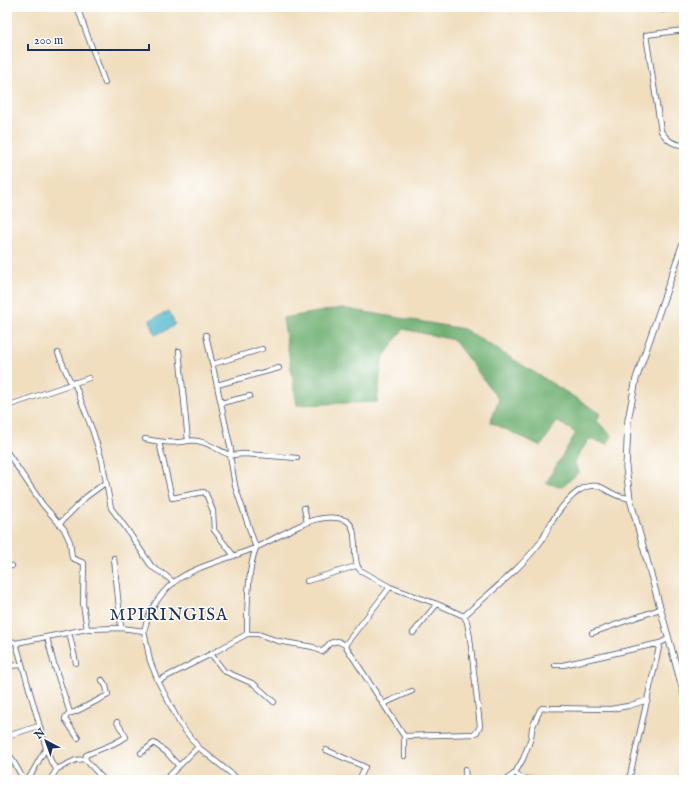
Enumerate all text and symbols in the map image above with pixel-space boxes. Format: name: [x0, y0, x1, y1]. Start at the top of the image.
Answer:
scale bar: [28, 26, 149, 52]
text: 200 m: [34, 33, 63, 48]
district label: MPIRINGISA: [110, 605, 228, 626]
north arrow: [26, 721, 66, 761]
text: N: [31, 725, 49, 743]

